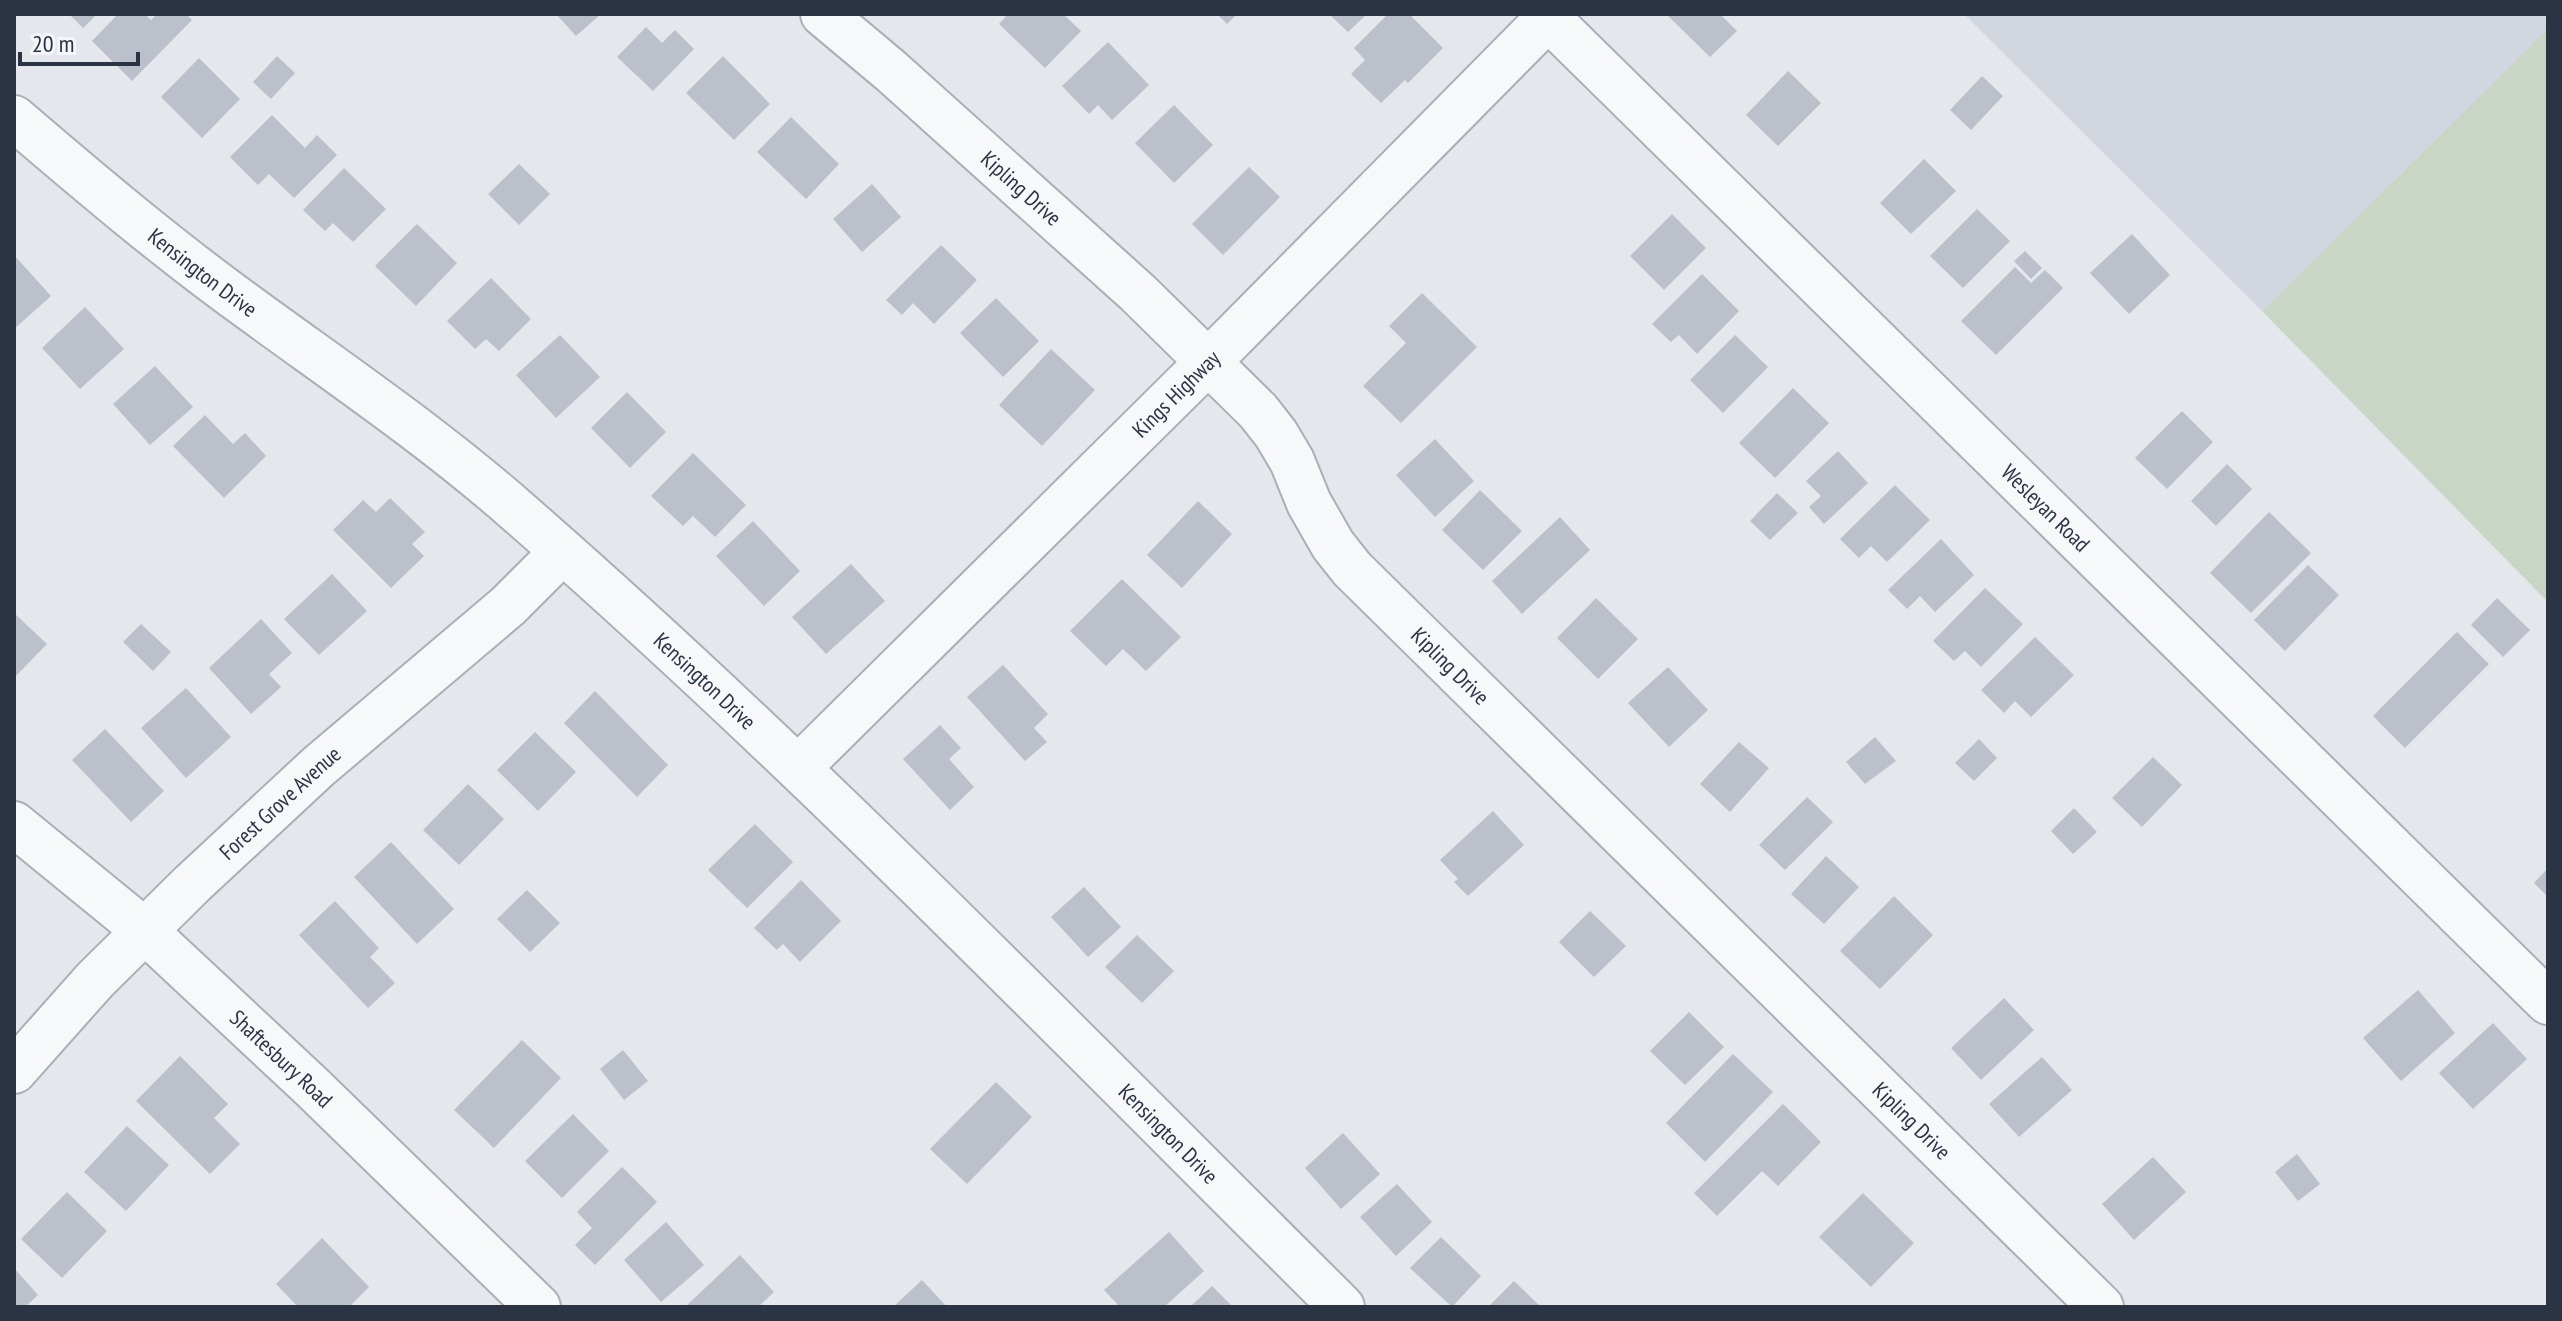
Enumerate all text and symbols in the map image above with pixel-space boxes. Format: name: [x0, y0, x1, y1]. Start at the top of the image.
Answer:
scale bar: [20, 16, 138, 66]
text: 20 m: [32, 28, 74, 59]
street label: Kipling Drive: [975, 145, 1068, 232]
street label: Kensington Drive: [143, 222, 263, 323]
street label: Kings Highway: [1126, 344, 1226, 443]
street label: Wesleyan Road: [1996, 458, 2096, 558]
street label: Kipling Drive: [1405, 621, 1495, 711]
street label: Kensington Drive: [648, 626, 762, 735]
street label: Forest Grove Avenue: [213, 740, 346, 866]
street label: Shaftesbury Road: [224, 1004, 339, 1114]
street label: Kipling Drive: [1867, 1076, 1957, 1165]
street label: Kensington Drive: [1113, 1078, 1224, 1190]

